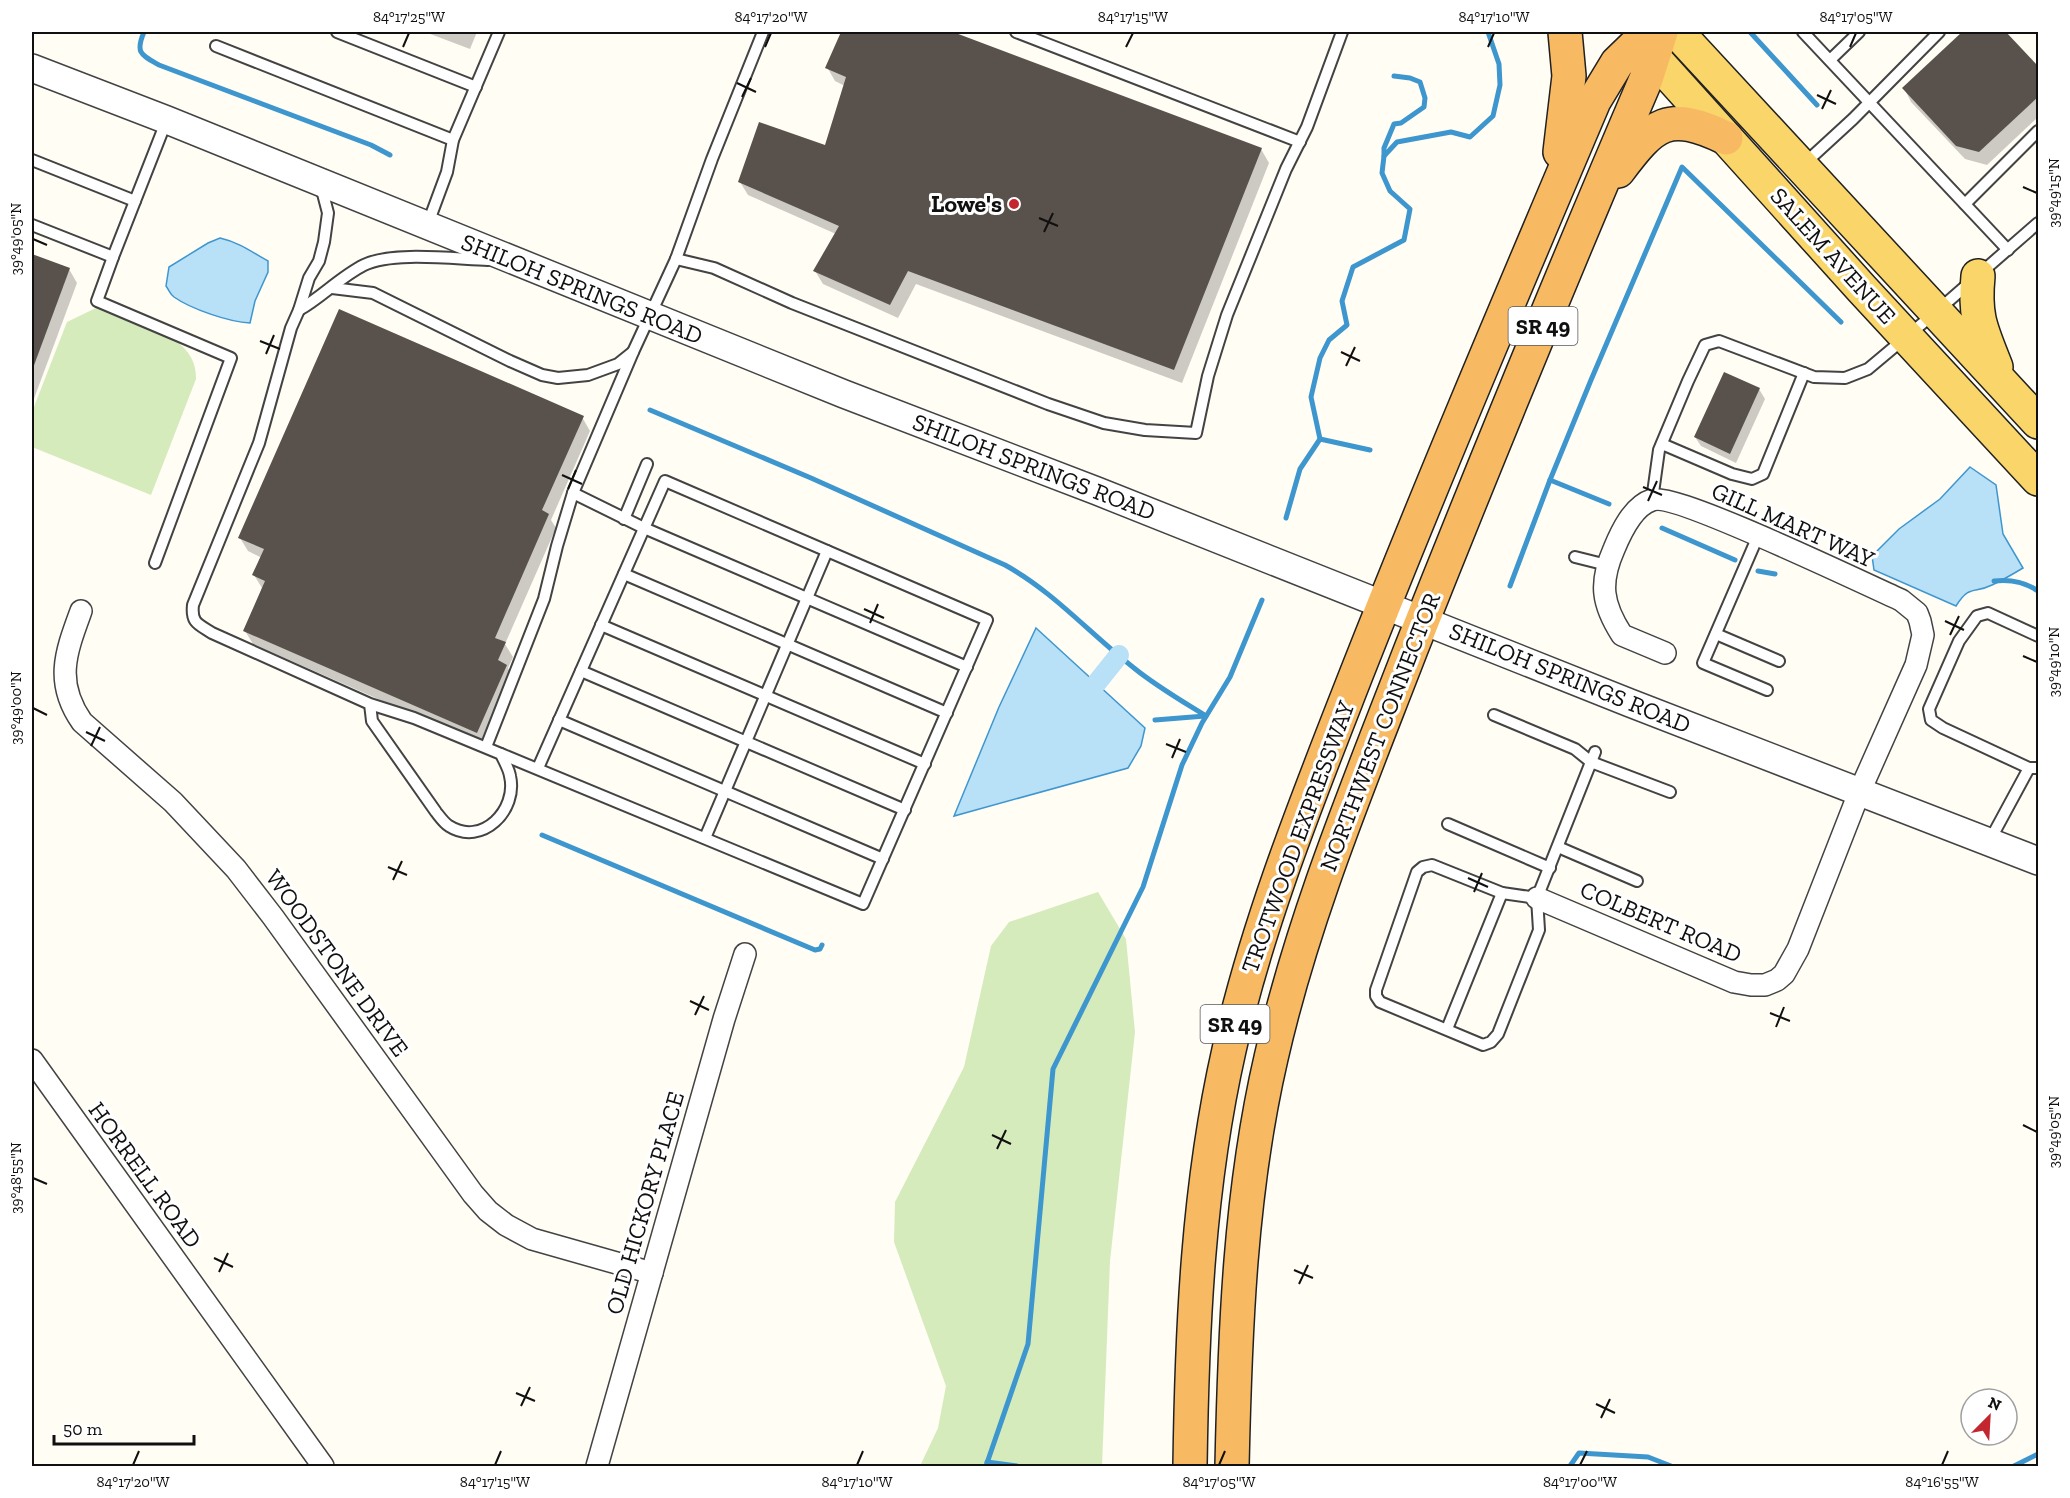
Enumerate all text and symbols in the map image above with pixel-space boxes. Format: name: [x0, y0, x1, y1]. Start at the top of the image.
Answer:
text: 84°17'25"W: [373, 8, 445, 26]
text: 84°17'20"W: [734, 8, 808, 26]
text: 84°17'15"W: [1098, 8, 1168, 26]
text: 84°17'10"W: [1458, 8, 1530, 26]
text: 84°17'05"W: [1819, 8, 1893, 26]
text: 39°49'15"N: [2045, 158, 2063, 228]
street label: SALEM AVENUE: [1765, 181, 1902, 330]
place label: Lowe's: [931, 189, 1002, 218]
marker: Lowe's: [1007, 197, 1021, 211]
text: 39°49'05"N: [7, 203, 25, 275]
street label: SHILOH SPRINGS ROAD: [457, 227, 707, 350]
road number: SR 49: [1508, 307, 1578, 345]
street label: SHILOH SPRINGS ROAD: [909, 407, 1160, 526]
street label: GILL MART WAY: [1707, 476, 1879, 574]
street label: NORTHWEST CONNECTOR: [1313, 588, 1446, 875]
street label: SHILOH SPRINGS ROAD: [1445, 616, 1695, 739]
text: 39°49'10"N: [2045, 627, 2063, 697]
text: 39°49'00"N: [7, 671, 25, 745]
street label: TROTWOOD EXPRESSWAY: [1235, 697, 1360, 977]
street label: WOODSTONE DRIVE: [260, 863, 415, 1062]
street label: COLBERT ROAD: [1576, 874, 1746, 969]
road number: SR 49: [1200, 1005, 1270, 1043]
street label: OLD HICKORY PLACE: [599, 1088, 690, 1318]
street label: HORRELL ROAD: [83, 1096, 208, 1253]
text: 39°49'05"N: [2045, 1096, 2063, 1168]
text: 39°48'55"N: [7, 1142, 25, 1214]
north arrow: [1959, 1387, 2019, 1447]
text: N: [1985, 1393, 2004, 1415]
scale bar: [54, 1408, 194, 1446]
text: 50 m: [63, 1418, 103, 1440]
text: 84°17'20"W: [96, 1473, 170, 1491]
text: 84°17'15"W: [460, 1473, 530, 1491]
text: 84°17'10"W: [821, 1473, 893, 1491]
text: 84°17'05"W: [1182, 1473, 1256, 1491]
text: 84°17'00"W: [1543, 1473, 1617, 1491]
text: 84°16'55"W: [1905, 1473, 1979, 1491]

